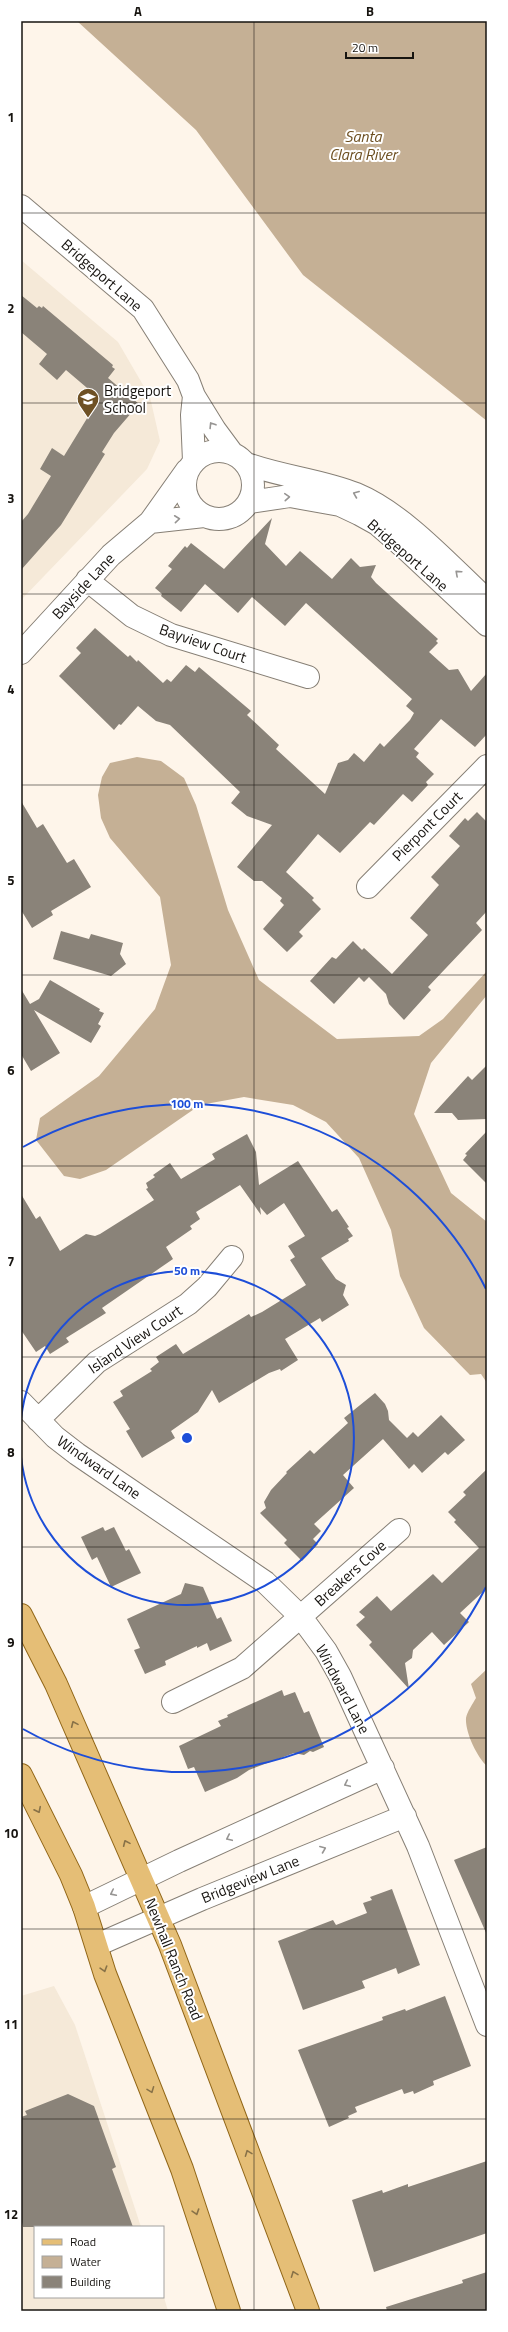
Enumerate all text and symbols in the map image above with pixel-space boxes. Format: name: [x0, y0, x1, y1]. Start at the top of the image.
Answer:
text: A: [134, 1, 142, 21]
text: B: [366, 1, 374, 21]
scale bar: [346, 34, 413, 60]
text: 20 m: [352, 38, 378, 57]
text: 1: [7, 107, 15, 127]
water label: Santa Clara River: [329, 124, 399, 166]
street label: Bridgeport Lane: [56, 233, 148, 317]
text: 2: [7, 298, 15, 318]
place label: Bridgeport School: [104, 379, 172, 419]
school or university icon: Bridgeport School: [75, 386, 101, 419]
one-way arrow: [210, 422, 217, 429]
text: 3: [7, 488, 15, 508]
one-way arrow: [352, 491, 359, 499]
one-way arrow: [284, 492, 290, 501]
street label: Bridgeport Lane: [362, 513, 454, 597]
one-way arrow: [174, 515, 180, 524]
street label: Bayside Lane: [46, 548, 120, 624]
one-way arrow: [455, 571, 463, 578]
street label: Bayview Court: [156, 617, 250, 669]
text: 4: [7, 679, 15, 699]
street label: Pierpont Court: [386, 785, 468, 867]
text: 5: [7, 870, 15, 890]
text: 6: [7, 1060, 15, 1080]
text: 100 m: [171, 1094, 203, 1113]
text: 7: [7, 1251, 15, 1271]
text: 50 m: [174, 1261, 200, 1280]
street label: Island View Court: [83, 1298, 187, 1379]
street label: Windward Lane: [52, 1429, 146, 1505]
centre of rings: [180, 1431, 194, 1445]
text: 8: [7, 1442, 15, 1462]
street label: Breakers Cove: [309, 1534, 391, 1612]
text: 9: [7, 1632, 15, 1652]
street label: Windward Lane: [310, 1640, 376, 1738]
one-way arrow: [70, 1721, 78, 1728]
one-way arrow: [344, 1779, 352, 1787]
one-way arrow: [33, 1806, 41, 1813]
text: 10: [4, 1823, 18, 1843]
one-way arrow: [226, 1833, 234, 1841]
one-way arrow: [123, 1840, 131, 1848]
one-way arrow: [320, 1846, 327, 1854]
street label: Bridgeview Lane: [198, 1849, 302, 1909]
one-way arrow: [110, 1888, 117, 1896]
street label: Newhall Ranch Road: [139, 1894, 209, 2024]
one-way arrow: [99, 1965, 108, 1972]
text: 11: [4, 2014, 18, 2034]
one-way arrow: [146, 2086, 154, 2093]
one-way arrow: [245, 2149, 253, 2156]
text: 12: [4, 2204, 18, 2224]
one-way arrow: [191, 2208, 200, 2215]
legend: [34, 2226, 164, 2298]
text: Road: [70, 2232, 96, 2251]
text: Water: [70, 2252, 101, 2271]
one-way arrow: [291, 2271, 299, 2278]
text: Building: [70, 2272, 111, 2291]

